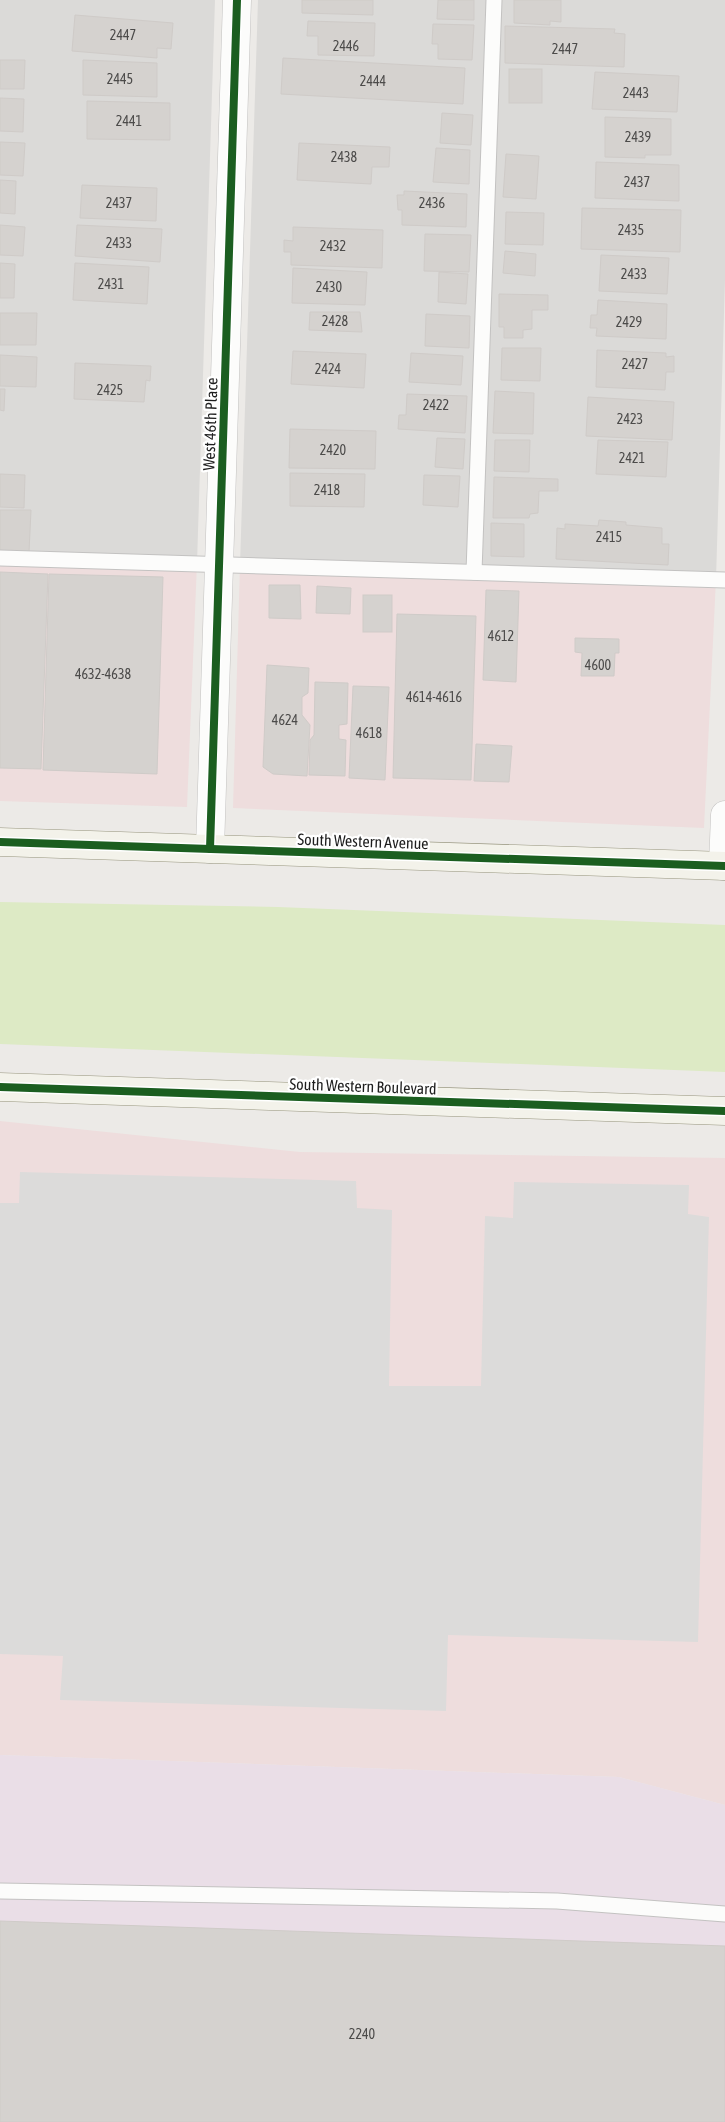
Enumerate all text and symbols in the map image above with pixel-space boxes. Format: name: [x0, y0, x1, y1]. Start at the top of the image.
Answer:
house number: 2447: [110, 27, 136, 43]
house number: 2446: [333, 38, 360, 54]
house number: 2447: [552, 41, 578, 57]
house number: 2445: [107, 71, 133, 87]
house number: 2444: [360, 73, 387, 89]
house number: 2443: [623, 85, 649, 101]
house number: 2441: [116, 113, 142, 129]
house number: 2439: [625, 129, 651, 145]
house number: 2438: [331, 149, 358, 165]
house number: 2437: [624, 174, 650, 190]
house number: 2437: [106, 195, 132, 211]
house number: 2436: [419, 195, 446, 211]
house number: 2435: [618, 222, 644, 238]
house number: 2433: [106, 235, 132, 251]
house number: 2432: [320, 238, 346, 254]
house number: 2433: [621, 266, 647, 282]
house number: 2431: [98, 276, 124, 292]
house number: 2430: [316, 279, 343, 295]
house number: 2428: [322, 313, 349, 329]
house number: 2429: [616, 314, 642, 330]
house number: 2427: [622, 356, 648, 372]
house number: 2424: [315, 361, 342, 377]
street label: West 46th Place: [199, 377, 221, 471]
house number: 2425: [97, 382, 123, 398]
house number: 2422: [423, 397, 449, 413]
house number: 2423: [617, 411, 643, 427]
house number: 2420: [320, 442, 347, 458]
house number: 2421: [619, 450, 645, 466]
house number: 2418: [314, 482, 341, 498]
house number: 2415: [596, 529, 622, 545]
house number: 4612: [488, 628, 514, 644]
house number: 4600: [585, 657, 612, 673]
house number: 4632-4638: [75, 666, 131, 682]
house number: 4614-4616: [406, 689, 462, 705]
house number: 4624: [272, 712, 299, 728]
house number: 4618: [356, 725, 383, 741]
street label: South Western Avenue: [297, 830, 429, 852]
street label: South Western Boulevard: [289, 1074, 437, 1098]
house number: 2240: [349, 2026, 376, 2042]

